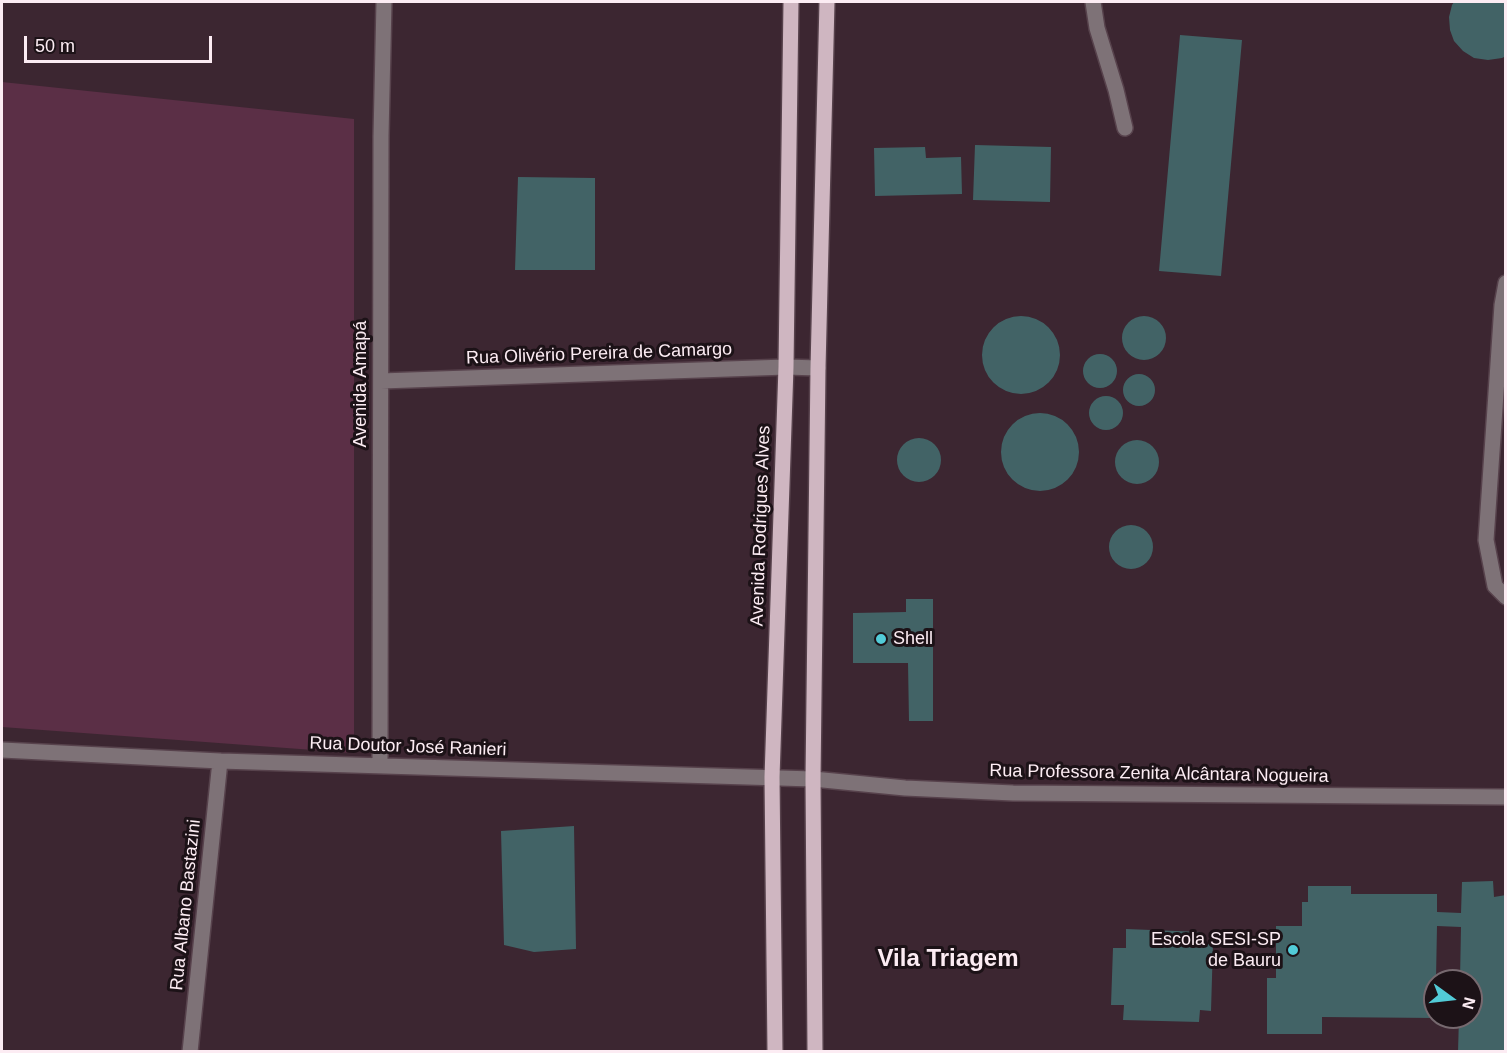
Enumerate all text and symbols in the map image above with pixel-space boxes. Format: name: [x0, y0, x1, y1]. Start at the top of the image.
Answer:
scale bar: [27, 24, 214, 62]
text: 50 m: [35, 36, 75, 56]
street label: Avenida Amapá: [350, 321, 372, 447]
street label: Rua Olivério Pereira de Camargo: [466, 339, 732, 369]
street label: Avenida Rodrigues Alves: [747, 425, 775, 627]
place label: Shell: [893, 628, 933, 650]
marker: Shell: [874, 632, 888, 646]
street label: Rua Doutor José Ranieri: [309, 733, 507, 761]
street label: Rua Professora Zenita Alcântara Nogueira: [989, 760, 1329, 788]
street label: Rua Albano Bastazini: [166, 818, 206, 992]
place label: Escola SESI-SP de Bauru: [1151, 929, 1281, 972]
marker: Escola SESI-SP de Bauru: [1286, 943, 1300, 957]
district label: Vila Triagem: [878, 945, 1018, 973]
north arrow: [1423, 969, 1483, 1029]
text: N: [1459, 995, 1479, 1011]

